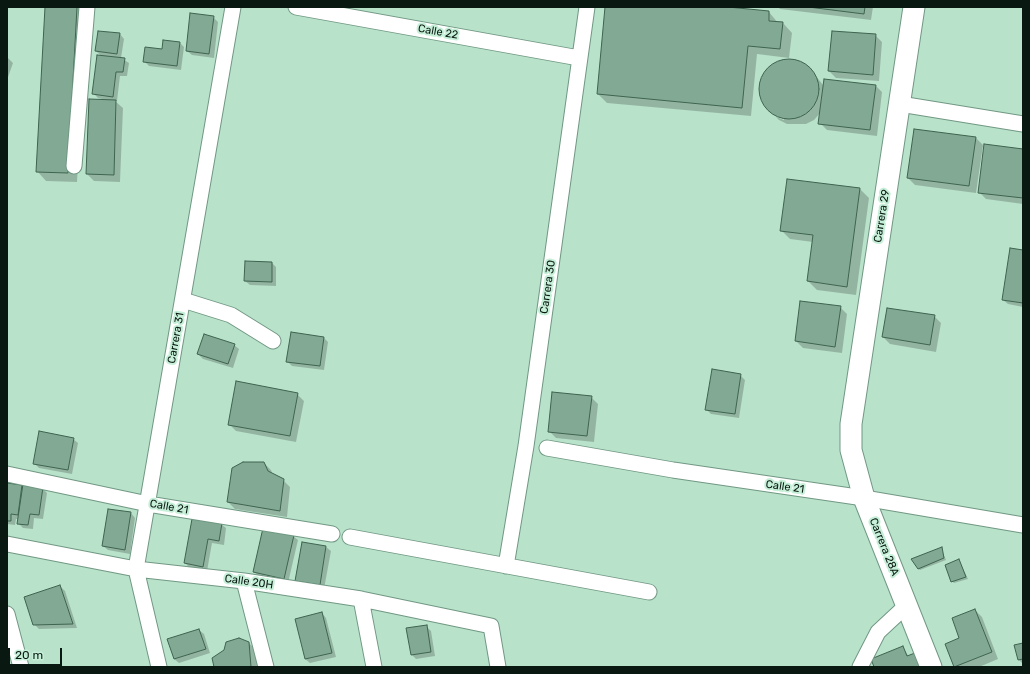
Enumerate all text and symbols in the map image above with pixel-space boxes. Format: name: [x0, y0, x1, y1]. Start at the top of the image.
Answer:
street label: Calle 22: [417, 22, 459, 42]
street label: Carrera 29: [871, 188, 893, 244]
street label: Carrera 30: [538, 259, 558, 315]
street label: Carrera 31: [165, 311, 187, 365]
street label: Calle 21: [765, 478, 805, 496]
street label: Calle 21: [149, 497, 189, 517]
street label: Carrera 28A: [866, 516, 902, 578]
street label: Calle 20H: [224, 572, 274, 592]
scale bar: [10, 640, 64, 666]
text: 20 m: [15, 648, 43, 662]

